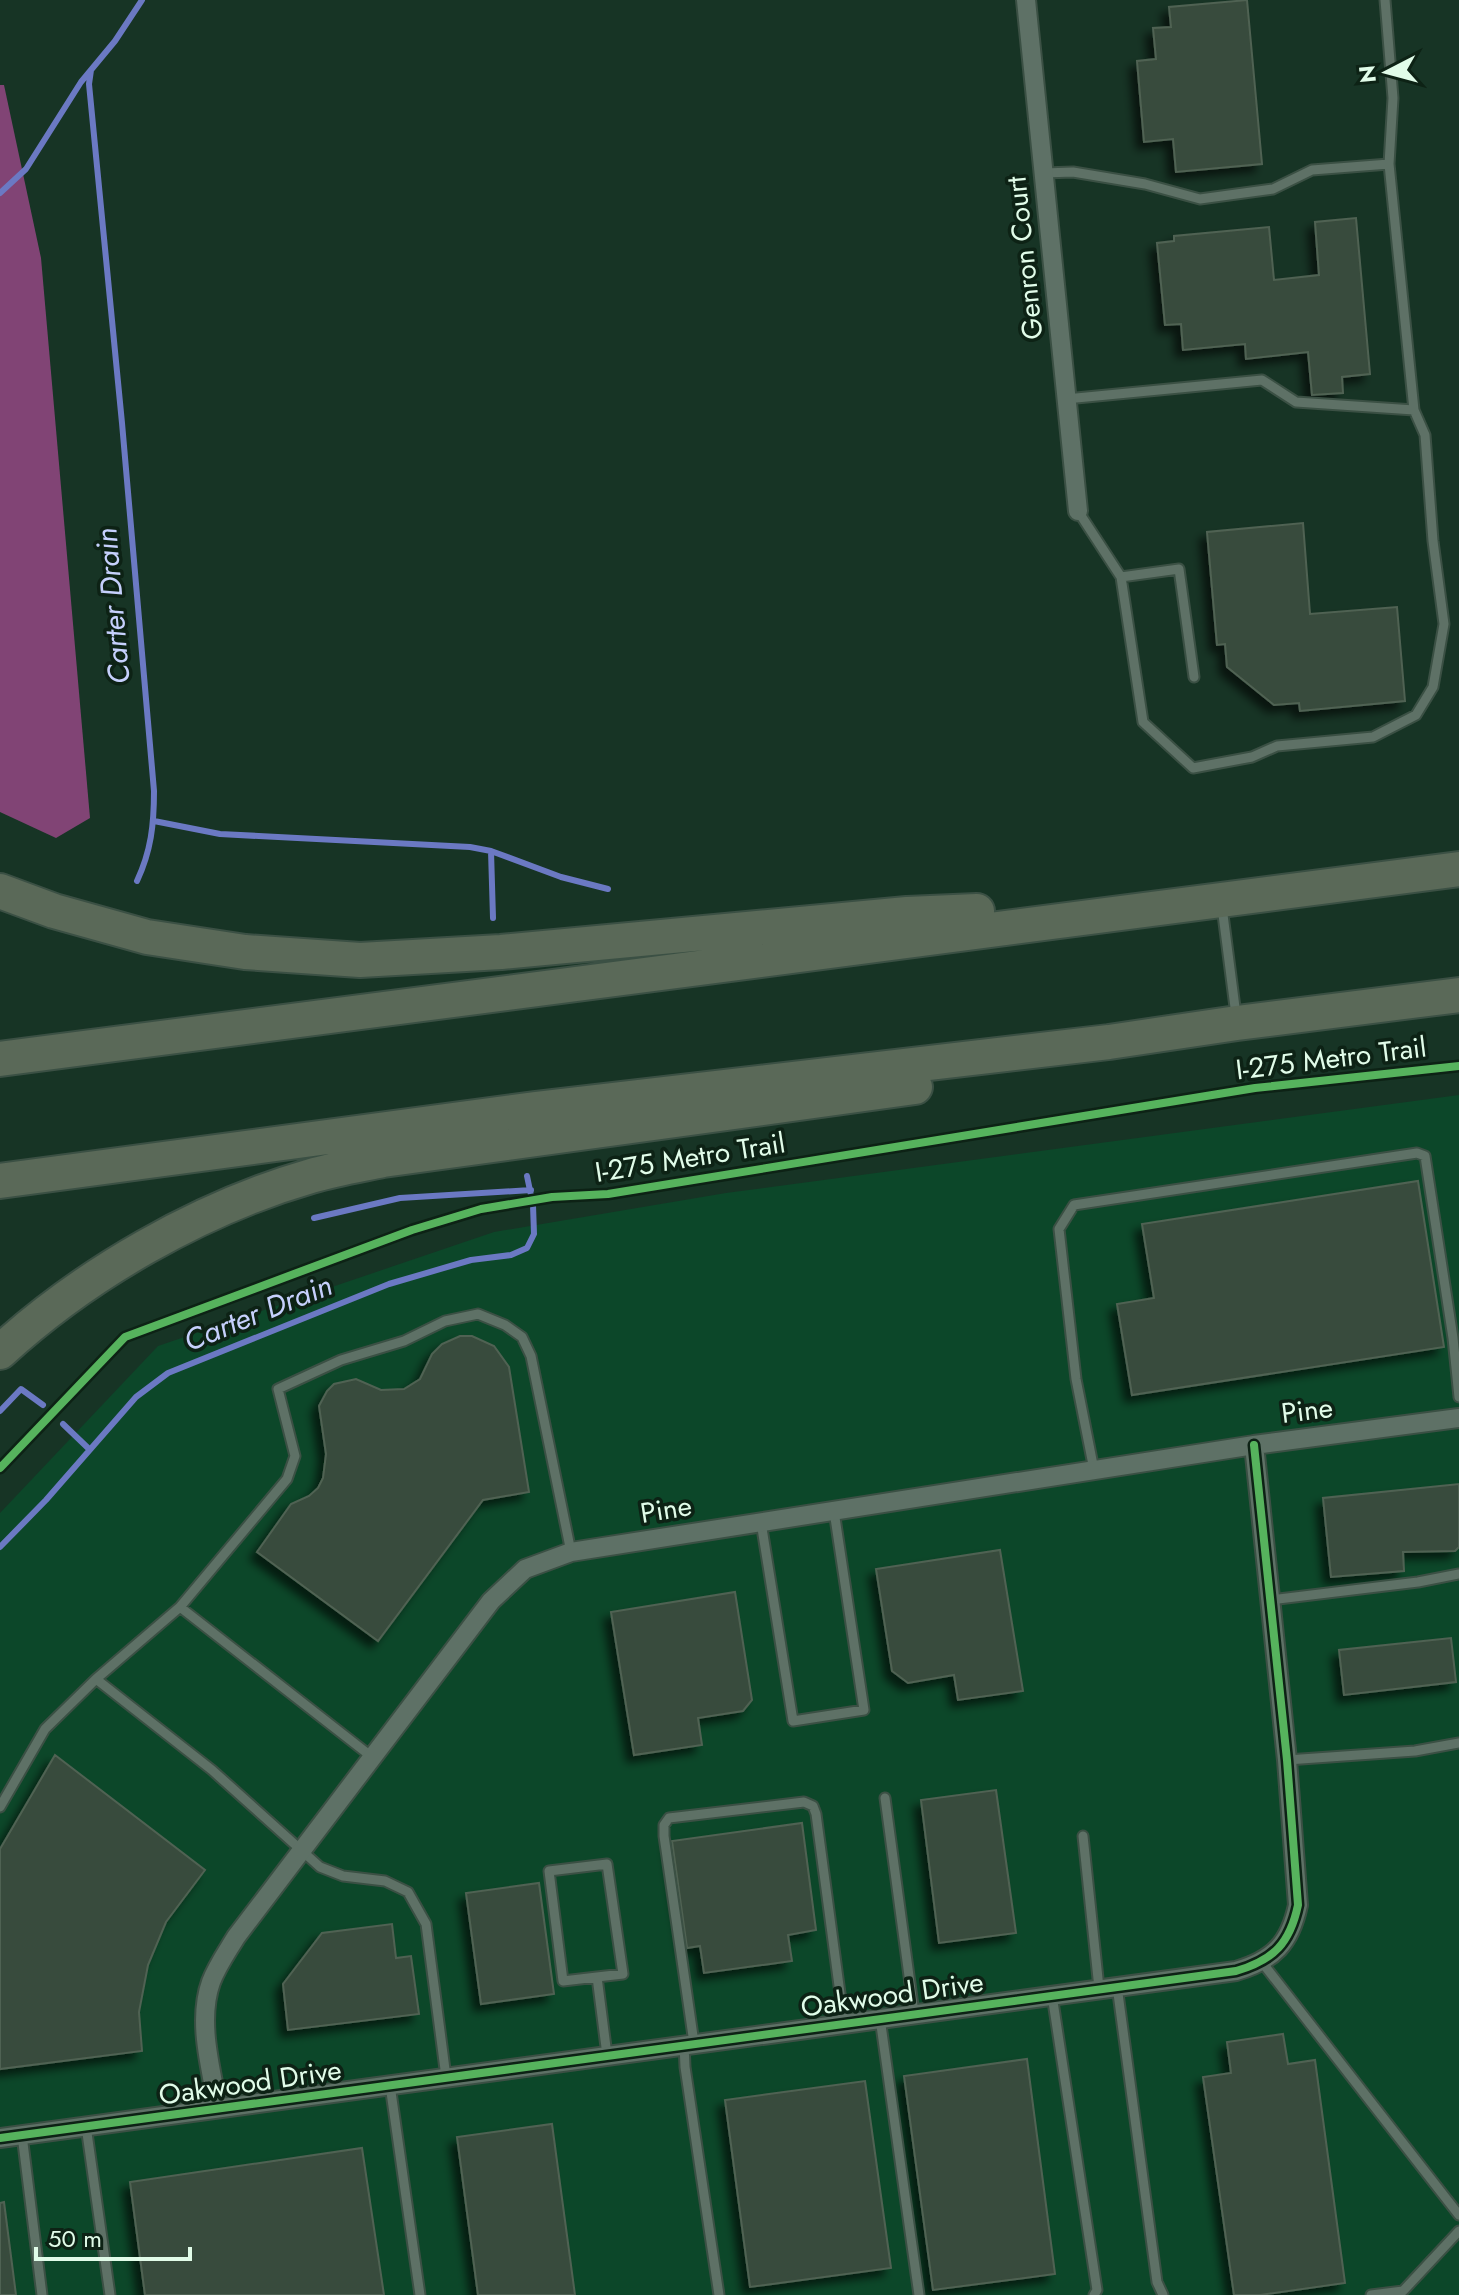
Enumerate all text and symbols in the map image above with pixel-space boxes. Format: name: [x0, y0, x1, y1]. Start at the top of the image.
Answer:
north arrow: [1347, 32, 1427, 112]
text: N: [1350, 64, 1384, 84]
street label: Genron Court: [996, 174, 1053, 342]
water label: Carter Drain: [84, 526, 141, 686]
street label: I-275 Metro Trail: [1233, 1026, 1429, 1091]
street label: I-275 Metro Trail: [592, 1122, 788, 1193]
water label: Carter Drain: [177, 1263, 339, 1362]
street label: Pine: [1279, 1387, 1335, 1434]
street label: Pine: [637, 1485, 695, 1534]
street label: Oakwood Drive: [798, 1961, 986, 2028]
street label: Oakwood Drive: [156, 2049, 344, 2116]
scale bar: [36, 2211, 190, 2261]
text: 50 m: [48, 2221, 102, 2256]

